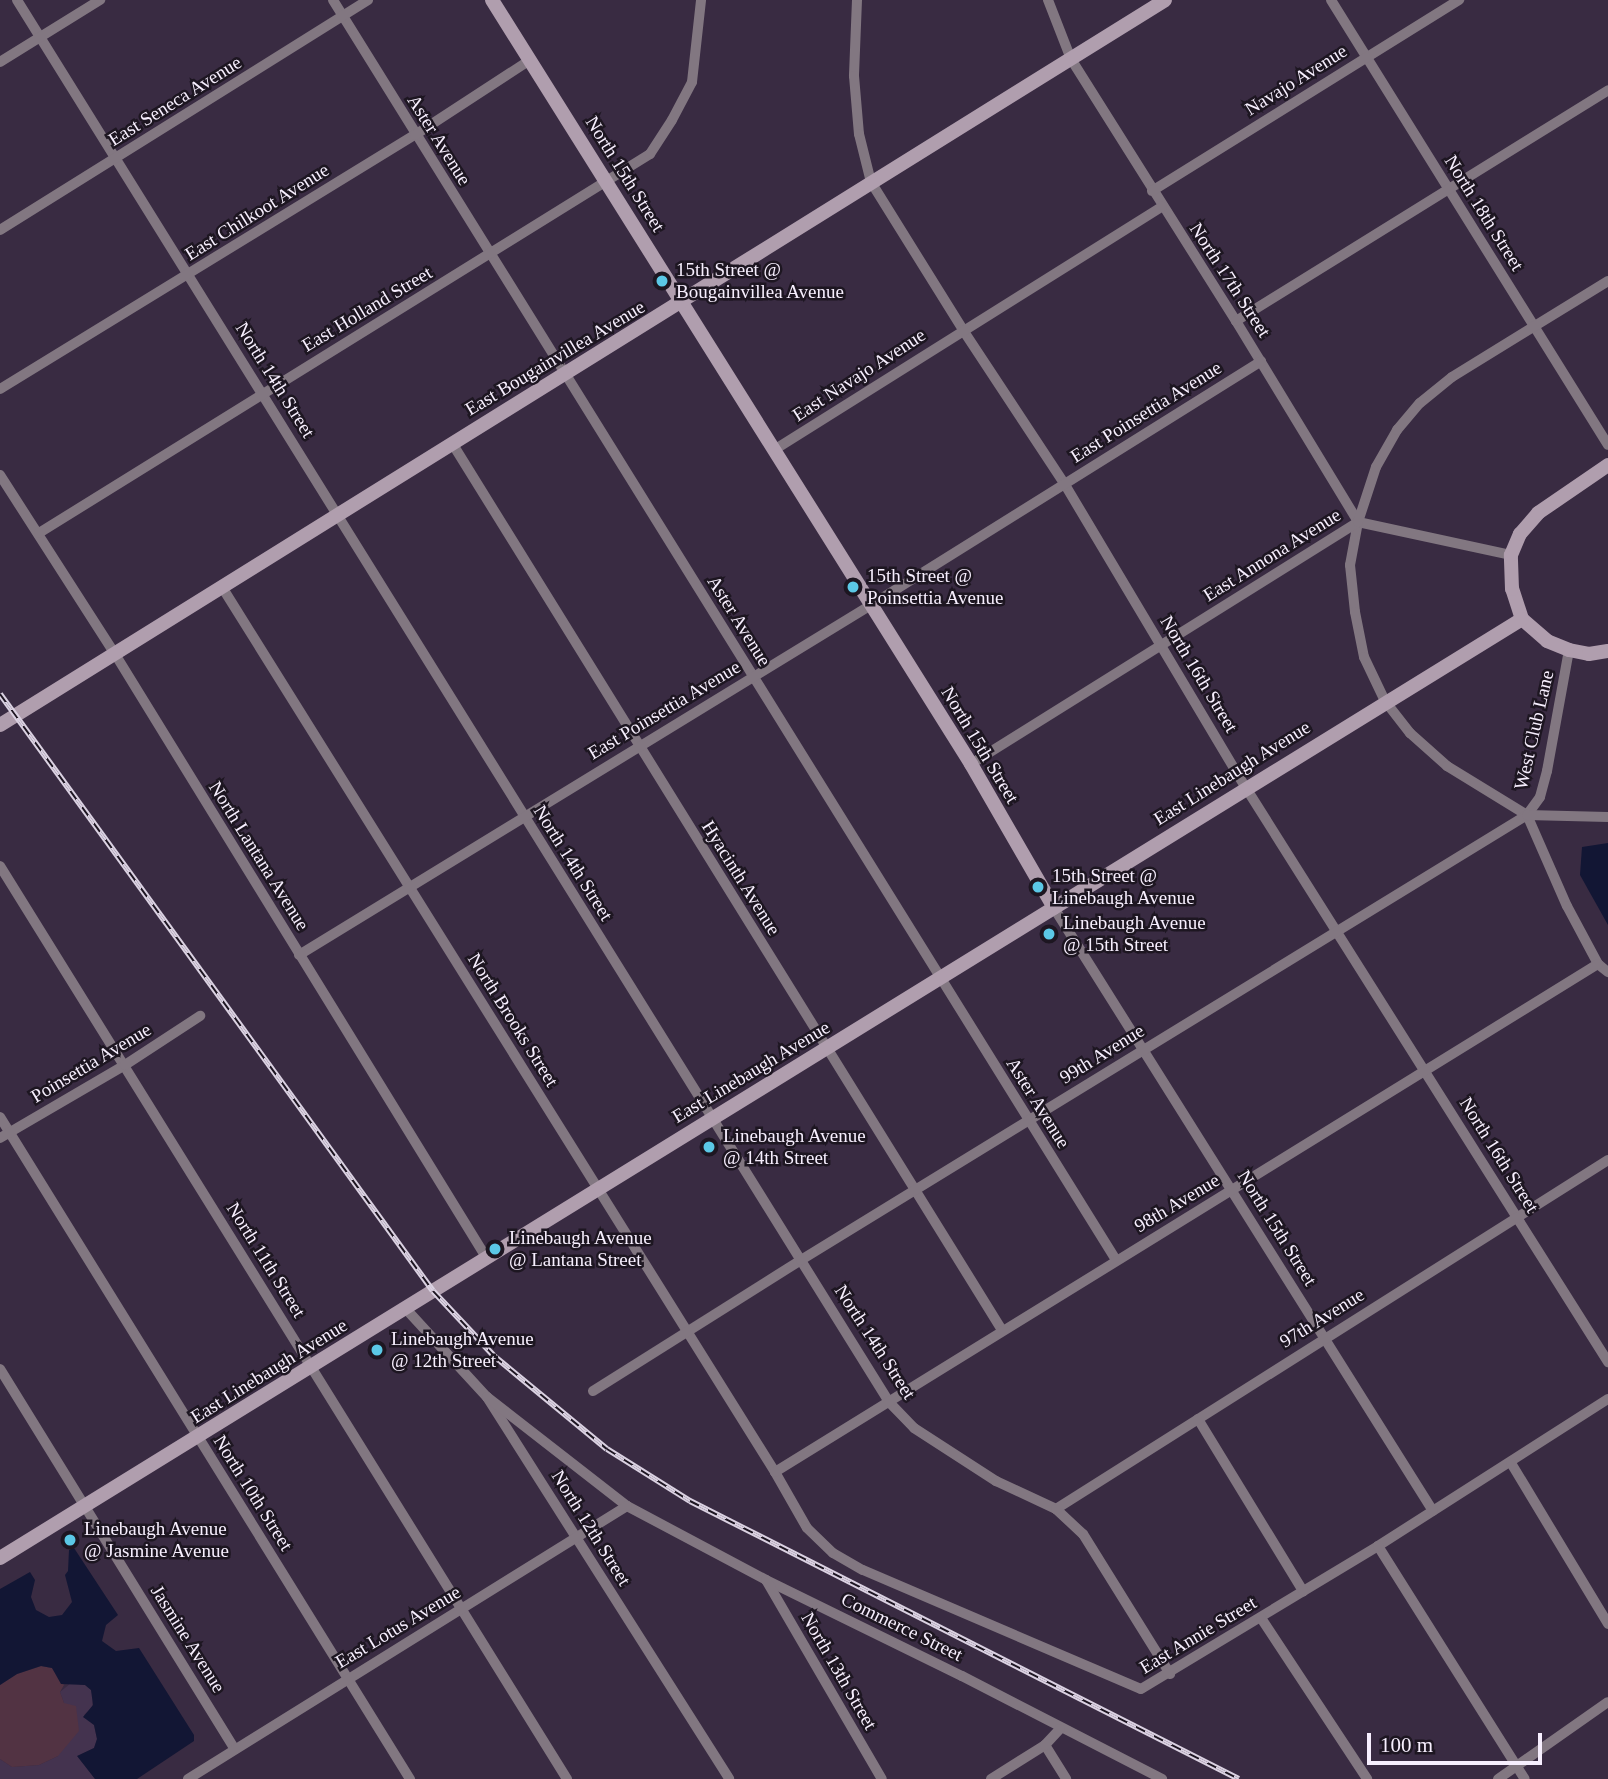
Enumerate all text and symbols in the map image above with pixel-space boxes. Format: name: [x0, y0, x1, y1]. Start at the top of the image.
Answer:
street label: Navajo Avenue: [1240, 39, 1352, 121]
street label: East Seneca Avenue: [104, 51, 246, 151]
street label: Aster Avenue: [402, 90, 476, 190]
street label: North 15th Street: [580, 112, 670, 236]
street label: North 18th Street: [1439, 151, 1529, 275]
street label: East Chilkoot Avenue: [180, 158, 334, 266]
street label: North 17th Street: [1185, 218, 1275, 342]
place label: 15th Street @ Bougainvillea Avenue: [676, 259, 845, 303]
street label: East Holland Street: [298, 261, 436, 357]
marker: 15th Street @ Bougainvillea Avenue: [654, 273, 670, 289]
street label: East Bougainvillea Avenue: [461, 295, 649, 421]
street label: North 14th Street: [230, 318, 320, 442]
street label: East Navajo Avenue: [788, 323, 930, 427]
street label: East Poinsettia Avenue: [1066, 356, 1226, 468]
street label: East Annona Avenue: [1198, 503, 1346, 607]
place label: 15th Street @ Poinsettia Avenue: [867, 565, 1004, 609]
street label: Aster Avenue: [702, 571, 776, 671]
marker: 15th Street @ Poinsettia Avenue: [845, 579, 861, 595]
street label: North 16th Street: [1155, 612, 1243, 736]
street label: East Poinsettia Avenue: [583, 655, 745, 765]
street label: West Club Lane: [1509, 668, 1559, 792]
street label: North 15th Street: [936, 683, 1024, 807]
street label: East Linebaugh Avenue: [1149, 715, 1315, 831]
street label: North Lantana Avenue: [204, 777, 314, 935]
street label: North 14th Street: [528, 801, 618, 925]
street label: Hyacinth Avenue: [696, 816, 786, 940]
place label: 15th Street @ Linebaugh Avenue: [1052, 865, 1196, 909]
marker: 15th Street @ Linebaugh Avenue: [1030, 879, 1046, 895]
place label: Linebaugh Avenue @ 15th Street: [1063, 912, 1207, 956]
marker: Linebaugh Avenue @ 15th Street: [1041, 926, 1057, 942]
street label: North Brooks Street: [463, 949, 563, 1091]
street label: East Linebaugh Avenue: [667, 1016, 835, 1128]
street label: Poinsettia Avenue: [26, 1018, 156, 1108]
street label: 99th Avenue: [1055, 1019, 1149, 1089]
street label: Aster Avenue: [1001, 1053, 1075, 1153]
street label: North 16th Street: [1454, 1093, 1544, 1217]
place label: Linebaugh Avenue @ 14th Street: [723, 1125, 867, 1169]
marker: Linebaugh Avenue @ 14th Street: [701, 1139, 717, 1155]
street label: North 15th Street: [1232, 1166, 1322, 1290]
street label: 98th Avenue: [1130, 1168, 1224, 1238]
street label: North 11th Street: [222, 1198, 310, 1322]
place label: Linebaugh Avenue @ Lantana Street: [509, 1227, 653, 1271]
marker: Linebaugh Avenue @ Lantana Street: [487, 1241, 503, 1257]
street label: North 14th Street: [830, 1280, 920, 1404]
street label: 97th Avenue: [1275, 1283, 1369, 1353]
street label: East Linebaugh Avenue: [186, 1313, 352, 1429]
place label: Linebaugh Avenue @ 12th Street: [391, 1328, 535, 1372]
marker: Linebaugh Avenue @ 12th Street: [369, 1342, 385, 1358]
street label: North 10th Street: [208, 1431, 298, 1555]
street label: North 12th Street: [546, 1466, 636, 1590]
place label: Linebaugh Avenue @ Jasmine Avenue: [84, 1518, 230, 1562]
marker: Linebaugh Avenue @ Jasmine Avenue: [62, 1532, 78, 1548]
street label: East Lotus Avenue: [331, 1580, 465, 1674]
street label: Jasmine Avenue: [146, 1581, 230, 1697]
street label: Commerce Street: [837, 1588, 967, 1666]
street label: East Annie Street: [1135, 1591, 1261, 1679]
street label: North 13th Street: [796, 1608, 882, 1734]
scale bar: [1370, 1720, 1545, 1764]
text: 100 m: [1380, 1733, 1433, 1757]

